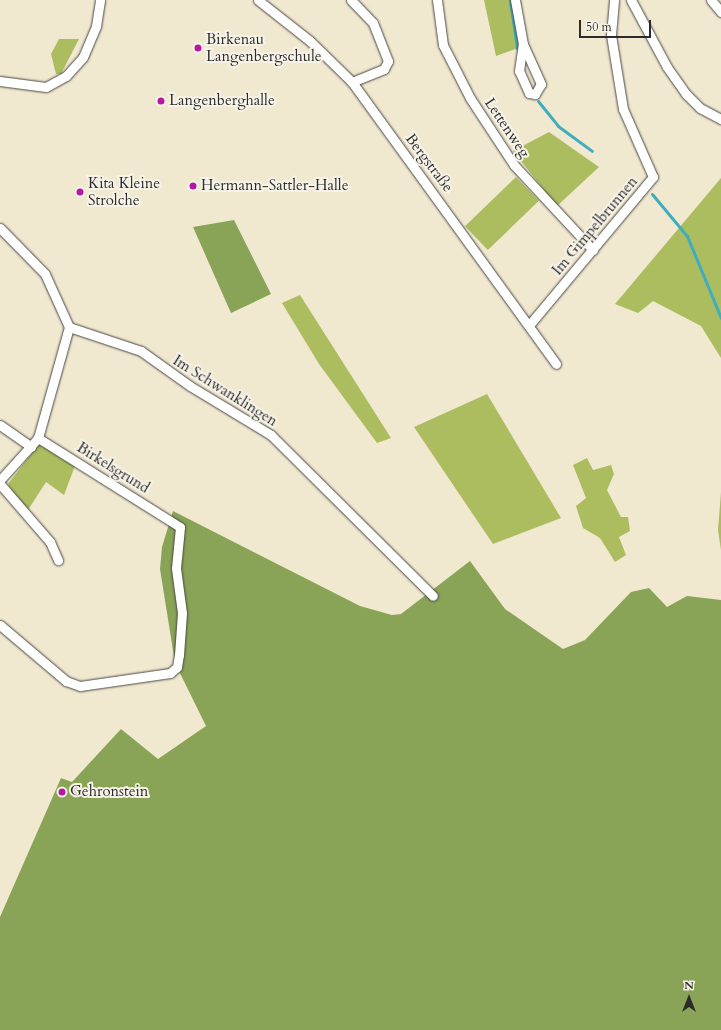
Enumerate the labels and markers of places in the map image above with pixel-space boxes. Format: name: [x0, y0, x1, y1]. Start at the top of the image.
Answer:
place label: Birkenau Langenbergschule: [206, 30, 322, 65]
marker: Birkenau Langenbergschule: [193, 43, 203, 53]
place label: Langenberghalle: [169, 92, 275, 110]
marker: Langenberghalle: [156, 96, 166, 106]
place label: Kita Kleine Strolche: [88, 174, 160, 209]
place label: Hermann-Sattler-Halle: [201, 177, 348, 195]
marker: Hermann-Sattler-Halle: [188, 181, 198, 191]
marker: Kita Kleine Strolche: [75, 187, 85, 197]
place label: Gehronstein: [70, 783, 148, 801]
marker: Gehronstein: [57, 787, 67, 797]

